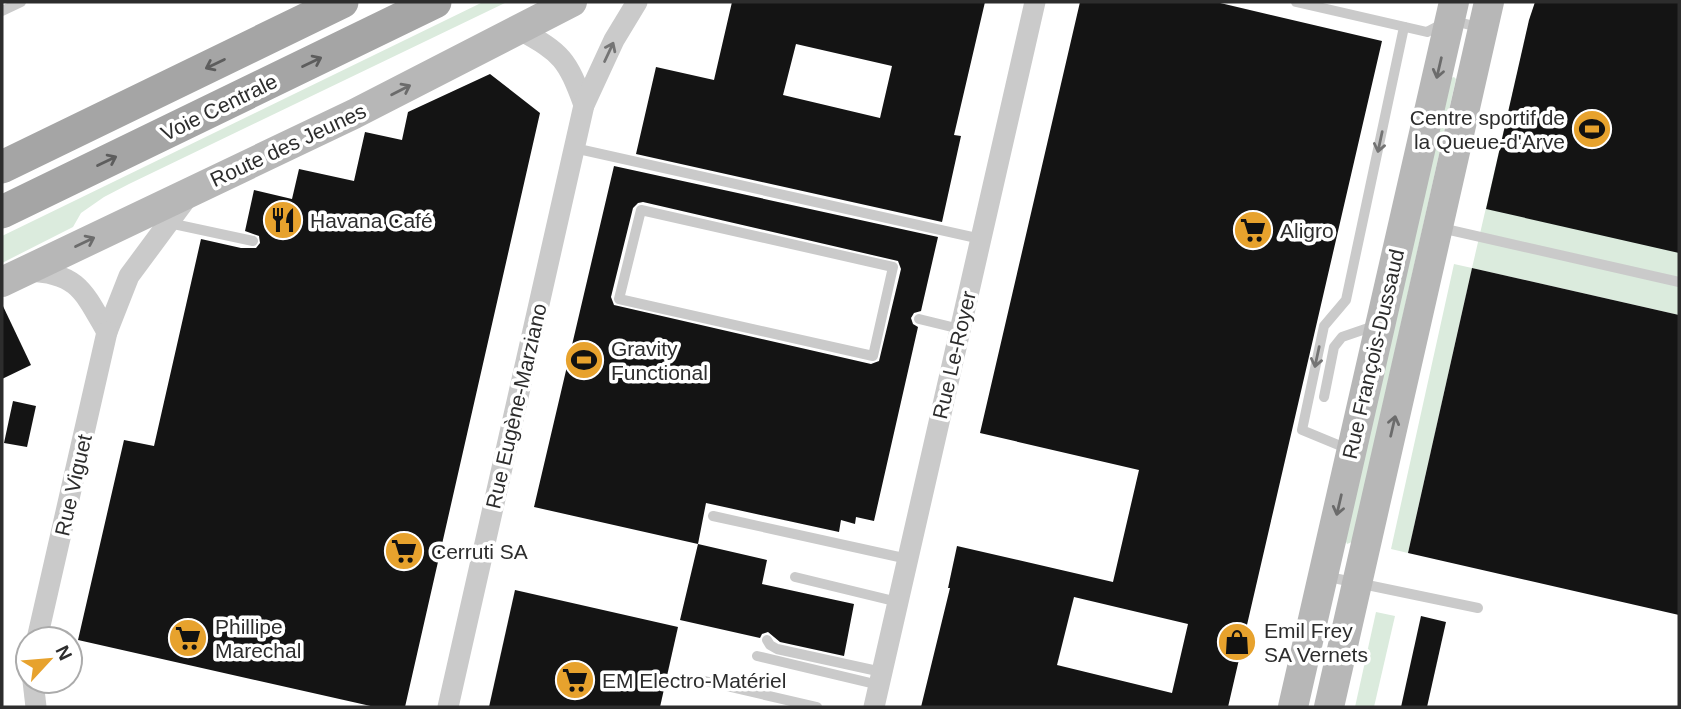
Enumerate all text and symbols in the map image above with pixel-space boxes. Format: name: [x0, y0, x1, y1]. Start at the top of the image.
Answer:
one-way arrow: [602, 42, 616, 63]
one-way arrow: [301, 54, 322, 68]
one-way arrow: [1432, 56, 1445, 79]
one-way arrow: [205, 57, 226, 71]
street label: Voie Centrale: [157, 69, 281, 145]
one-way arrow: [390, 83, 411, 97]
street label: Route des Jeunes: [206, 99, 370, 191]
place label: Centre sportif de la Queue-d'Arve: [1410, 106, 1565, 153]
sports icon: Centre sportif de la Queue-d'Arve: [1571, 108, 1613, 150]
one-way arrow: [1372, 130, 1386, 153]
one-way arrow: [96, 154, 117, 167]
restaurant icon: Havana Café: [262, 199, 304, 241]
place label: Havana Café: [310, 209, 433, 232]
supermarket icon: Aligro: [1232, 209, 1274, 251]
place label: Aligro: [1280, 219, 1334, 242]
one-way arrow: [74, 235, 95, 248]
street label: Rue François-Dussaud: [1338, 247, 1408, 461]
street label: Rue Le-Royer: [928, 289, 980, 421]
street label: Rue Eugène-Marziano: [481, 301, 551, 511]
place label: Gravity Functional: [611, 337, 708, 384]
sports icon: Gravity Functional: [563, 339, 605, 381]
one-way arrow: [1310, 345, 1324, 368]
one-way arrow: [1387, 415, 1400, 438]
street label: Rue Viguet: [50, 432, 96, 538]
one-way arrow: [1331, 493, 1345, 516]
supermarket icon: Cerruti SA: [383, 530, 425, 572]
place label: Cerruti SA: [431, 540, 528, 563]
place label: Phillipe Marechal: [215, 615, 301, 662]
supermarket icon: Phillipe Marechal: [167, 617, 209, 659]
place label: Emil Frey SA Vernets: [1264, 619, 1368, 666]
shop icon: Emil Frey SA Vernets: [1216, 621, 1258, 663]
north arrow: [14, 625, 84, 695]
text: N: [51, 642, 76, 664]
supermarket icon: EM Electro-Matériel: [554, 659, 596, 701]
place label: EM Electro-Matériel: [602, 669, 786, 692]

